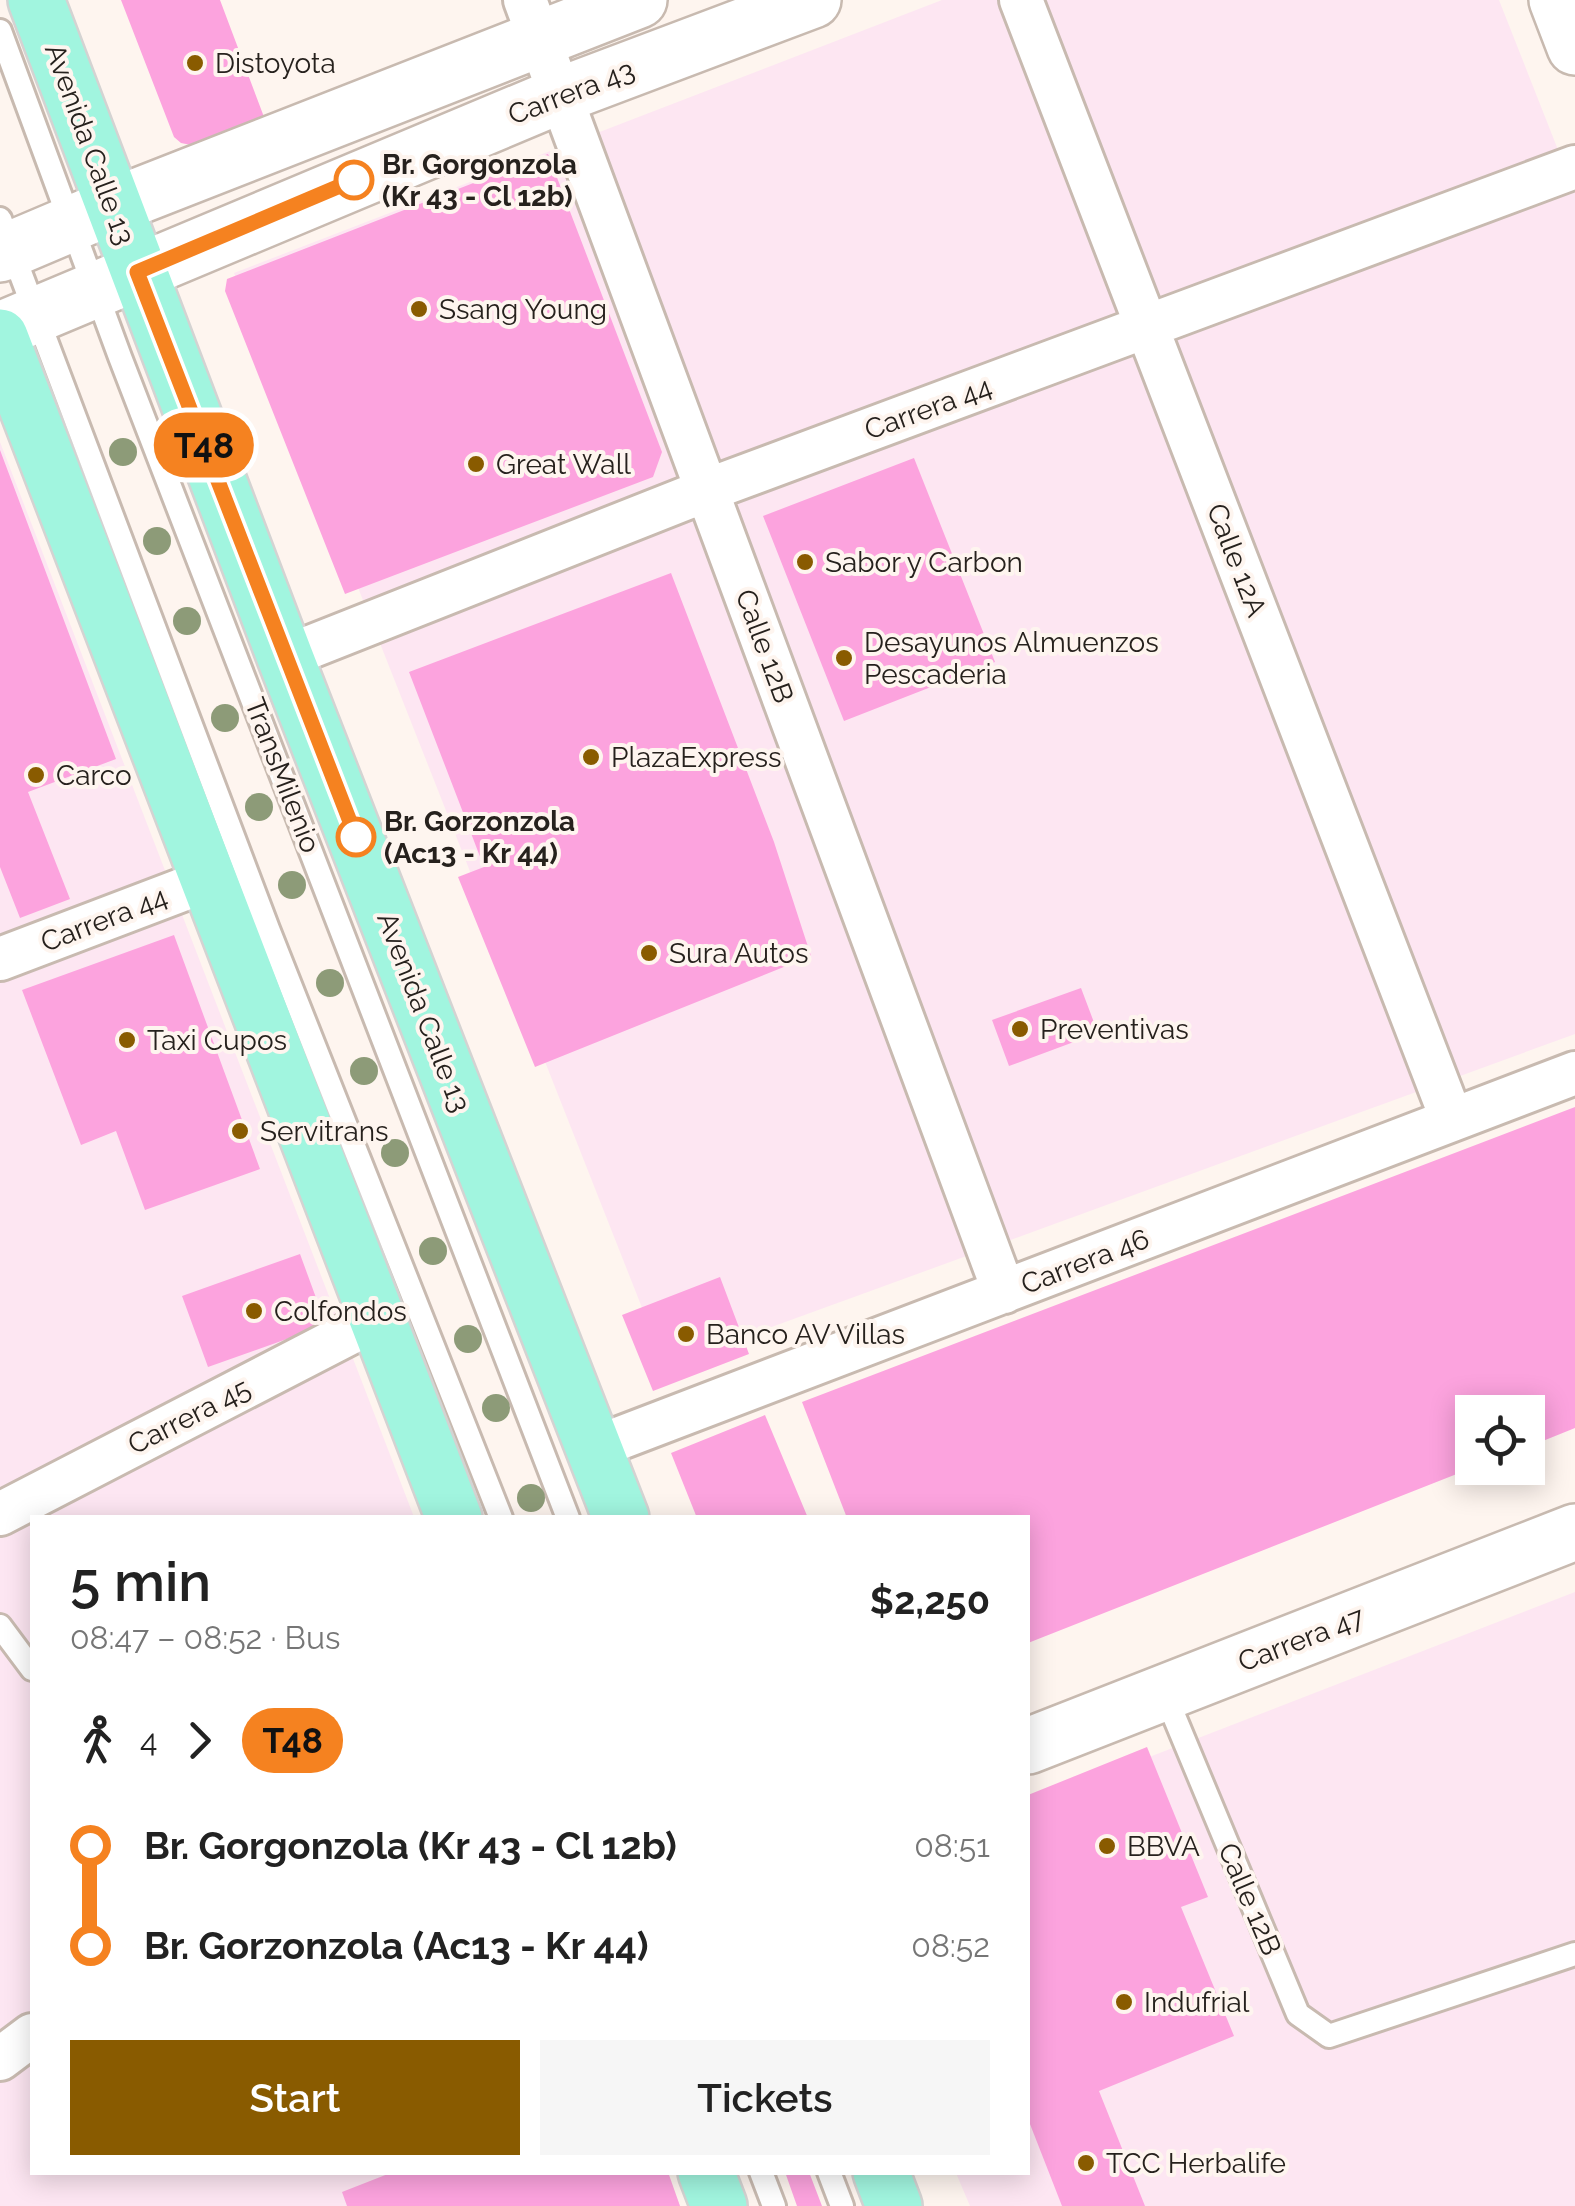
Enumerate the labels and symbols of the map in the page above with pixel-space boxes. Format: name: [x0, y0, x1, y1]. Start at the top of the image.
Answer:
street label: Avenida Calle 13: [38, 39, 141, 249]
place label: Distoyota: [215, 47, 336, 80]
marker: Distoyota: [184, 52, 206, 74]
street label: Carrera 43: [503, 53, 639, 132]
place label: Br. Gorgonzola (Kr 43 - Cl 12b): [382, 148, 577, 213]
marker: Br. Gorgonzola (Kr 43 - Cl 12b): [335, 161, 373, 199]
place label: Ssang Young: [439, 293, 607, 326]
marker: Ssang Young: [408, 298, 430, 320]
street label: Carrera 44: [860, 370, 996, 447]
line badge: T48: [146, 412, 262, 478]
place label: Great Wall: [496, 448, 631, 481]
marker: Great Wall: [465, 453, 487, 475]
street label: Calle 12A: [1200, 499, 1273, 622]
place label: Sabor y Carbon: [825, 546, 1023, 579]
marker: Sabor y Carbon: [794, 551, 816, 573]
street label: Calle 12B: [729, 585, 800, 707]
place label: Desayunos Almuenzos Pescaderia: [864, 626, 1159, 691]
marker: Desayunos Almuenzos Pescaderia: [833, 647, 855, 669]
street label: TransMilenio: [238, 693, 327, 857]
place label: PlazaExpress: [611, 741, 782, 774]
marker: PlazaExpress: [580, 746, 602, 768]
place label: Carco: [56, 759, 132, 792]
marker: Carco: [25, 764, 47, 786]
place label: Br. Gorzonzola (Ac13 - Kr 44): [384, 805, 575, 870]
marker: Br. Gorzonzola (Ac13 - Kr 44): [337, 818, 375, 856]
street label: Carrera 44: [36, 880, 172, 959]
street label: Avenida Calle 13: [370, 908, 477, 1117]
place label: Sura Autos: [669, 937, 809, 970]
marker: Sura Autos: [638, 942, 660, 964]
place label: Preventivas: [1040, 1013, 1189, 1046]
marker: Preventivas: [1009, 1018, 1031, 1040]
place label: Taxi Cupos: [147, 1024, 287, 1057]
marker: Taxi Cupos: [116, 1029, 138, 1051]
place label: Servitrans: [260, 1115, 389, 1148]
marker: Servitrans: [229, 1120, 251, 1142]
street label: Carrera 46: [1017, 1222, 1154, 1301]
place label: Colfondos: [274, 1295, 407, 1328]
marker: Colfondos: [243, 1300, 265, 1322]
place label: Banco AV Villas: [706, 1318, 905, 1351]
marker: Banco AV Villas: [675, 1323, 697, 1345]
street label: Carrera 45: [123, 1372, 256, 1461]
street label: Carrera 47: [1233, 1600, 1369, 1679]
place label: BBVA: [1127, 1830, 1200, 1863]
marker: BBVA: [1096, 1835, 1118, 1857]
street label: Calle 12B: [1211, 1838, 1288, 1960]
place label: Indufrial: [1144, 1986, 1250, 2019]
marker: Indufrial: [1113, 1991, 1135, 2013]
place label: TCC Herbalife: [1106, 2147, 1286, 2180]
marker: TCC Herbalife: [1075, 2152, 1097, 2174]

